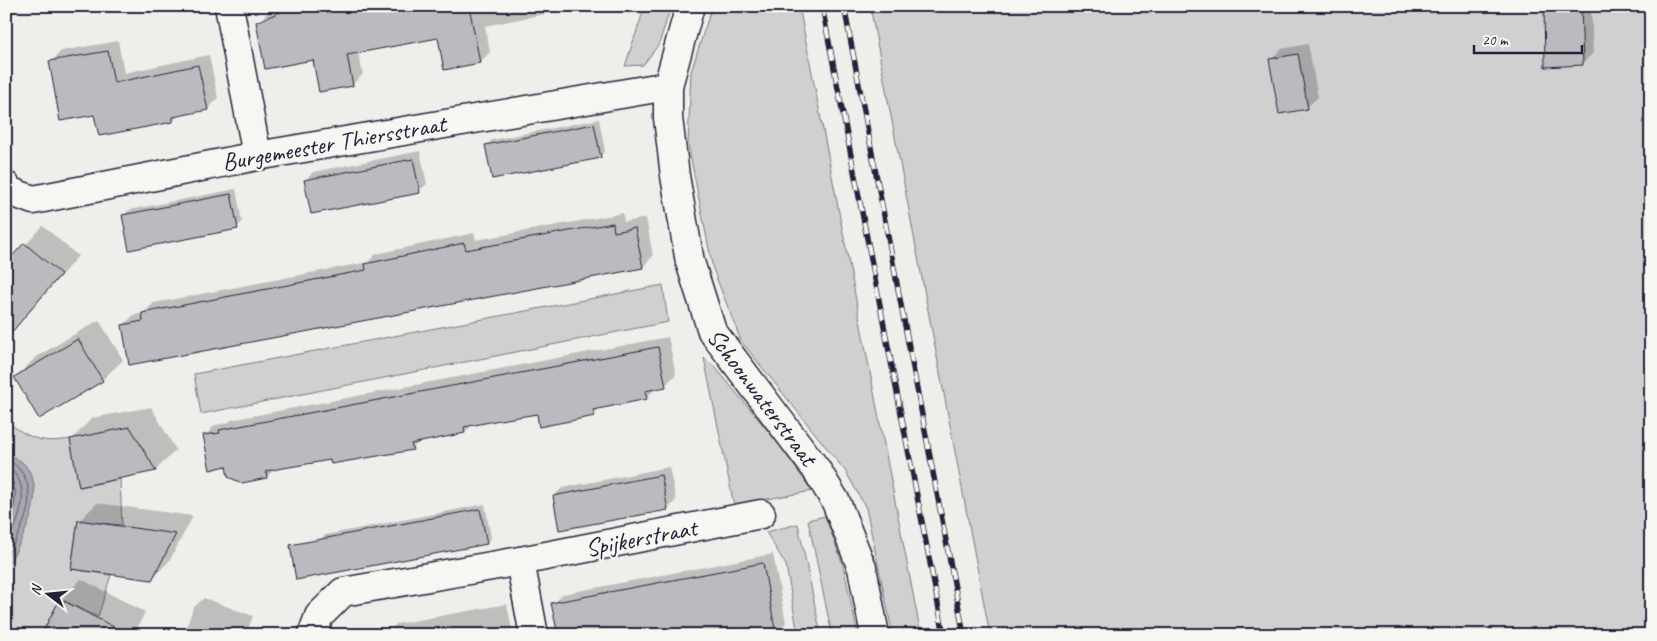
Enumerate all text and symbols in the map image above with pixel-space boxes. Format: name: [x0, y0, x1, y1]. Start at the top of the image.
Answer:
scale bar: [1474, 22, 1582, 54]
text: 20 m: [1482, 31, 1509, 50]
street label: Burgemeester Thiersstraat: [220, 107, 451, 178]
street label: Schoonwaterstraat: [700, 322, 826, 474]
street label: Spijkerstraat: [583, 511, 702, 564]
north arrow: [22, 568, 72, 618]
text: N: [27, 582, 46, 597]

